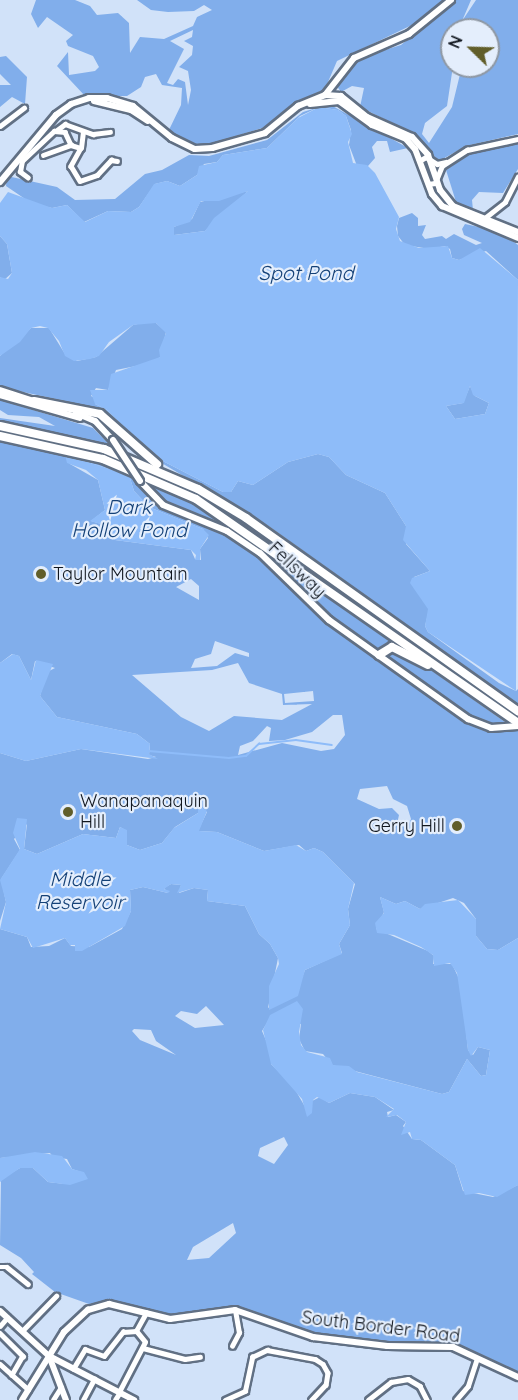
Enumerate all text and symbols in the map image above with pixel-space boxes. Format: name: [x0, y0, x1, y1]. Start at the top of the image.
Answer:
north arrow: [440, 18, 500, 78]
text: N: [444, 32, 467, 51]
water label: Spot Pond: [258, 260, 354, 284]
water label: Dark Hollow Pond: [71, 494, 187, 541]
street label: Fellsway: [264, 537, 330, 603]
place label: Taylor Mountain: [53, 563, 188, 585]
marker: Taylor Mountain: [34, 567, 48, 581]
place label: Wanapanaquin Hill: [80, 791, 208, 834]
marker: Wanapanaquin Hill: [61, 805, 75, 819]
place label: Gerry Hill: [368, 815, 445, 837]
marker: Gerry Hill: [450, 819, 464, 833]
water label: Middle Reservoir: [36, 867, 124, 914]
street label: South Border Road: [301, 1307, 461, 1347]

